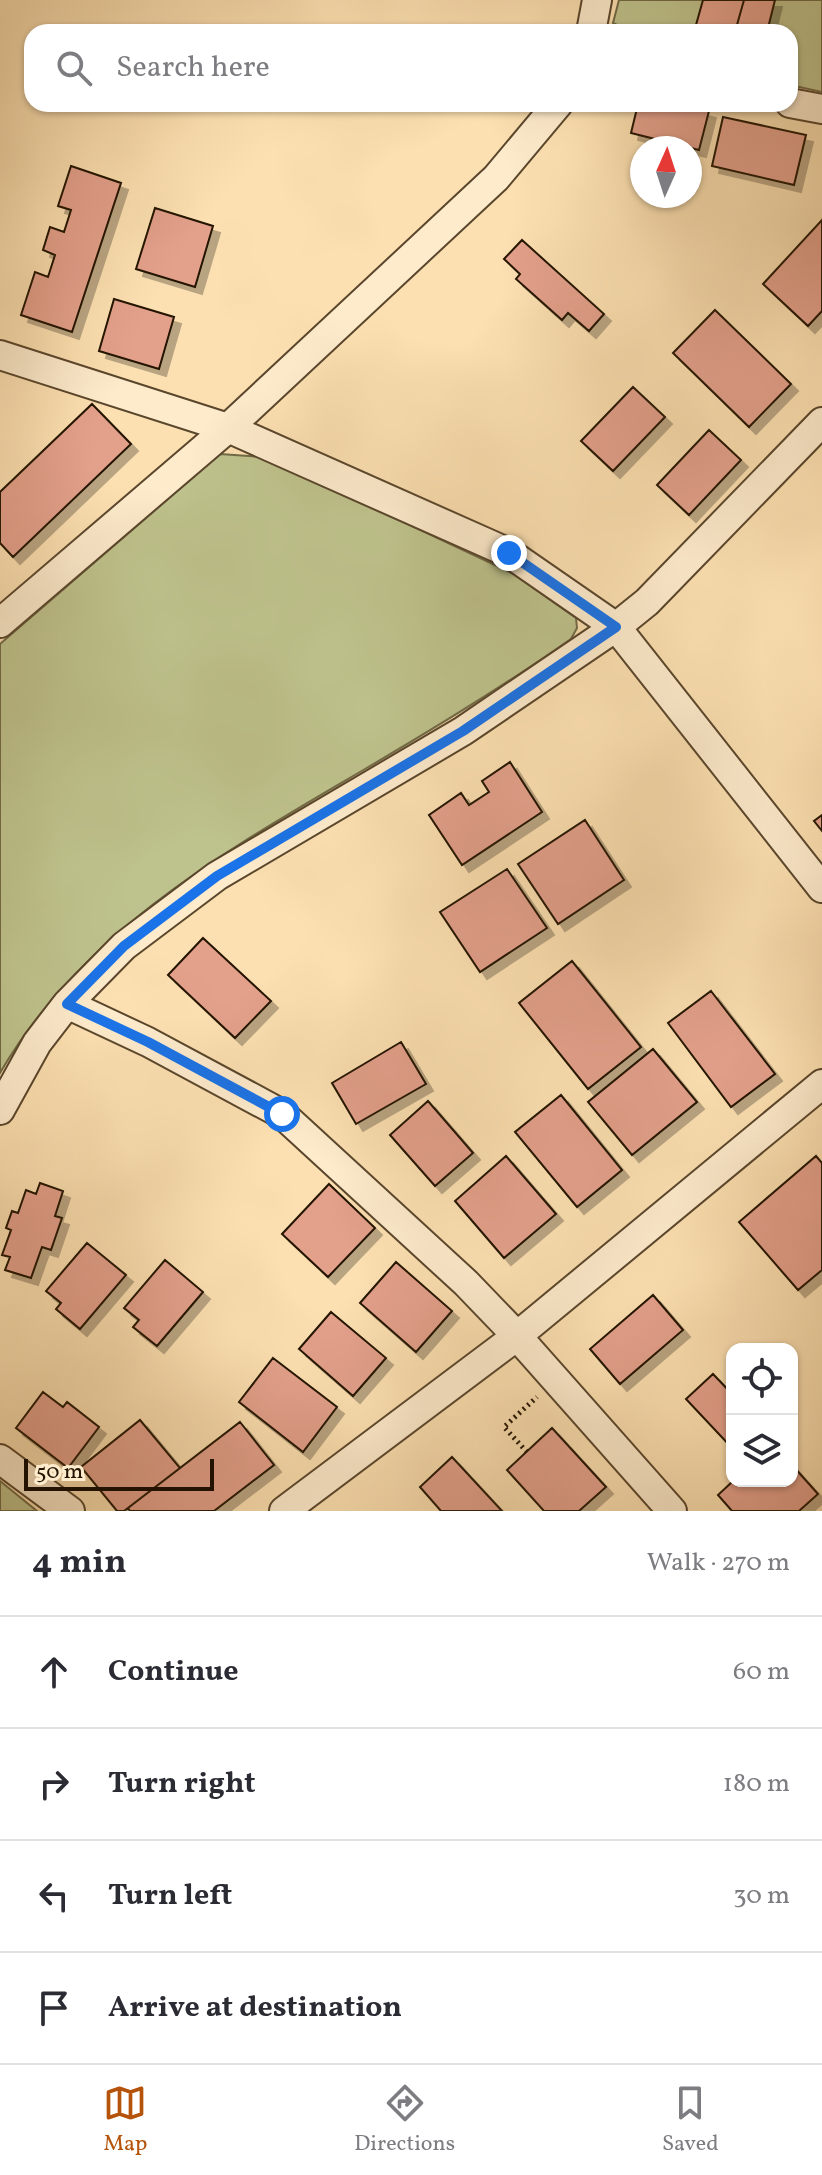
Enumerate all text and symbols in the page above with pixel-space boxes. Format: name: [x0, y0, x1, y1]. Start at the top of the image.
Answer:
search box: [24, 24, 798, 112]
icon: search: [52, 46, 96, 90]
text: Search here: [116, 47, 270, 89]
north arrow: [630, 136, 702, 208]
route end: [491, 535, 527, 571]
route start: [264, 1096, 300, 1132]
map controls: [726, 1343, 798, 1487]
button: locate: [726, 1343, 798, 1415]
button: layers: [726, 1415, 798, 1487]
scale bar: [24, 1455, 214, 1491]
text: 50 m: [36, 1457, 83, 1488]
text: 4 min: [32, 1540, 127, 1587]
text: Walk · 270 m: [647, 1545, 790, 1581]
icon: ahead: [32, 1650, 76, 1694]
text: Continue: [108, 1651, 239, 1693]
text: 60 m: [733, 1654, 790, 1690]
icon: right: [32, 1762, 76, 1806]
text: Turn right: [108, 1763, 256, 1805]
text: 180 m: [723, 1766, 790, 1802]
icon: left: [32, 1874, 76, 1918]
text: Turn left: [108, 1875, 232, 1917]
text: 30 m: [733, 1878, 790, 1914]
icon: arrive: [32, 1986, 76, 2030]
text: Arrive at destination: [108, 1987, 402, 2029]
tab: Map: [103, 2081, 147, 2160]
tab: Directions: [354, 2081, 455, 2160]
tab: Saved: [662, 2081, 719, 2160]

